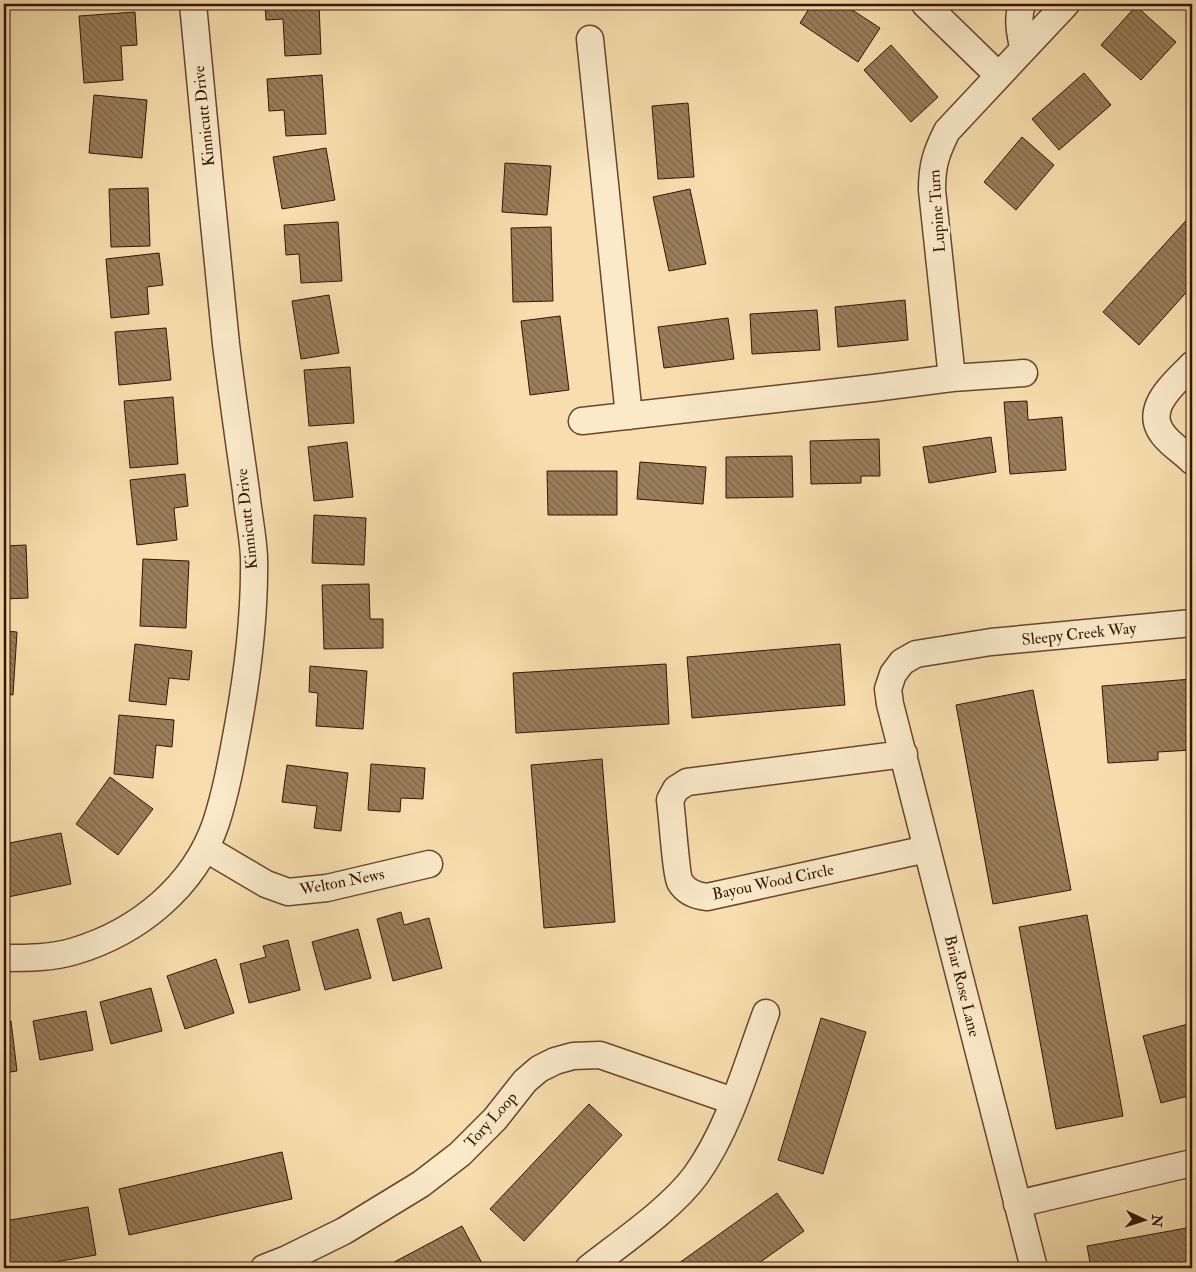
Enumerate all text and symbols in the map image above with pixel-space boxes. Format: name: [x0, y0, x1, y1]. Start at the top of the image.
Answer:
street label: Kinnicutt Drive: [189, 64, 219, 167]
street label: Lupine Turn: [924, 169, 951, 253]
street label: Kinnicutt Drive: [232, 467, 262, 570]
street label: Sleepy Creek Way: [1021, 618, 1138, 651]
street label: Bayou Wood Circle: [710, 859, 836, 905]
street label: Welton News: [297, 864, 386, 900]
street label: Briar Rose Lane: [940, 933, 984, 1039]
street label: Tory Loop: [460, 1088, 522, 1153]
north arrow: [1118, 1194, 1168, 1244]
text: N: [1148, 1213, 1165, 1228]

